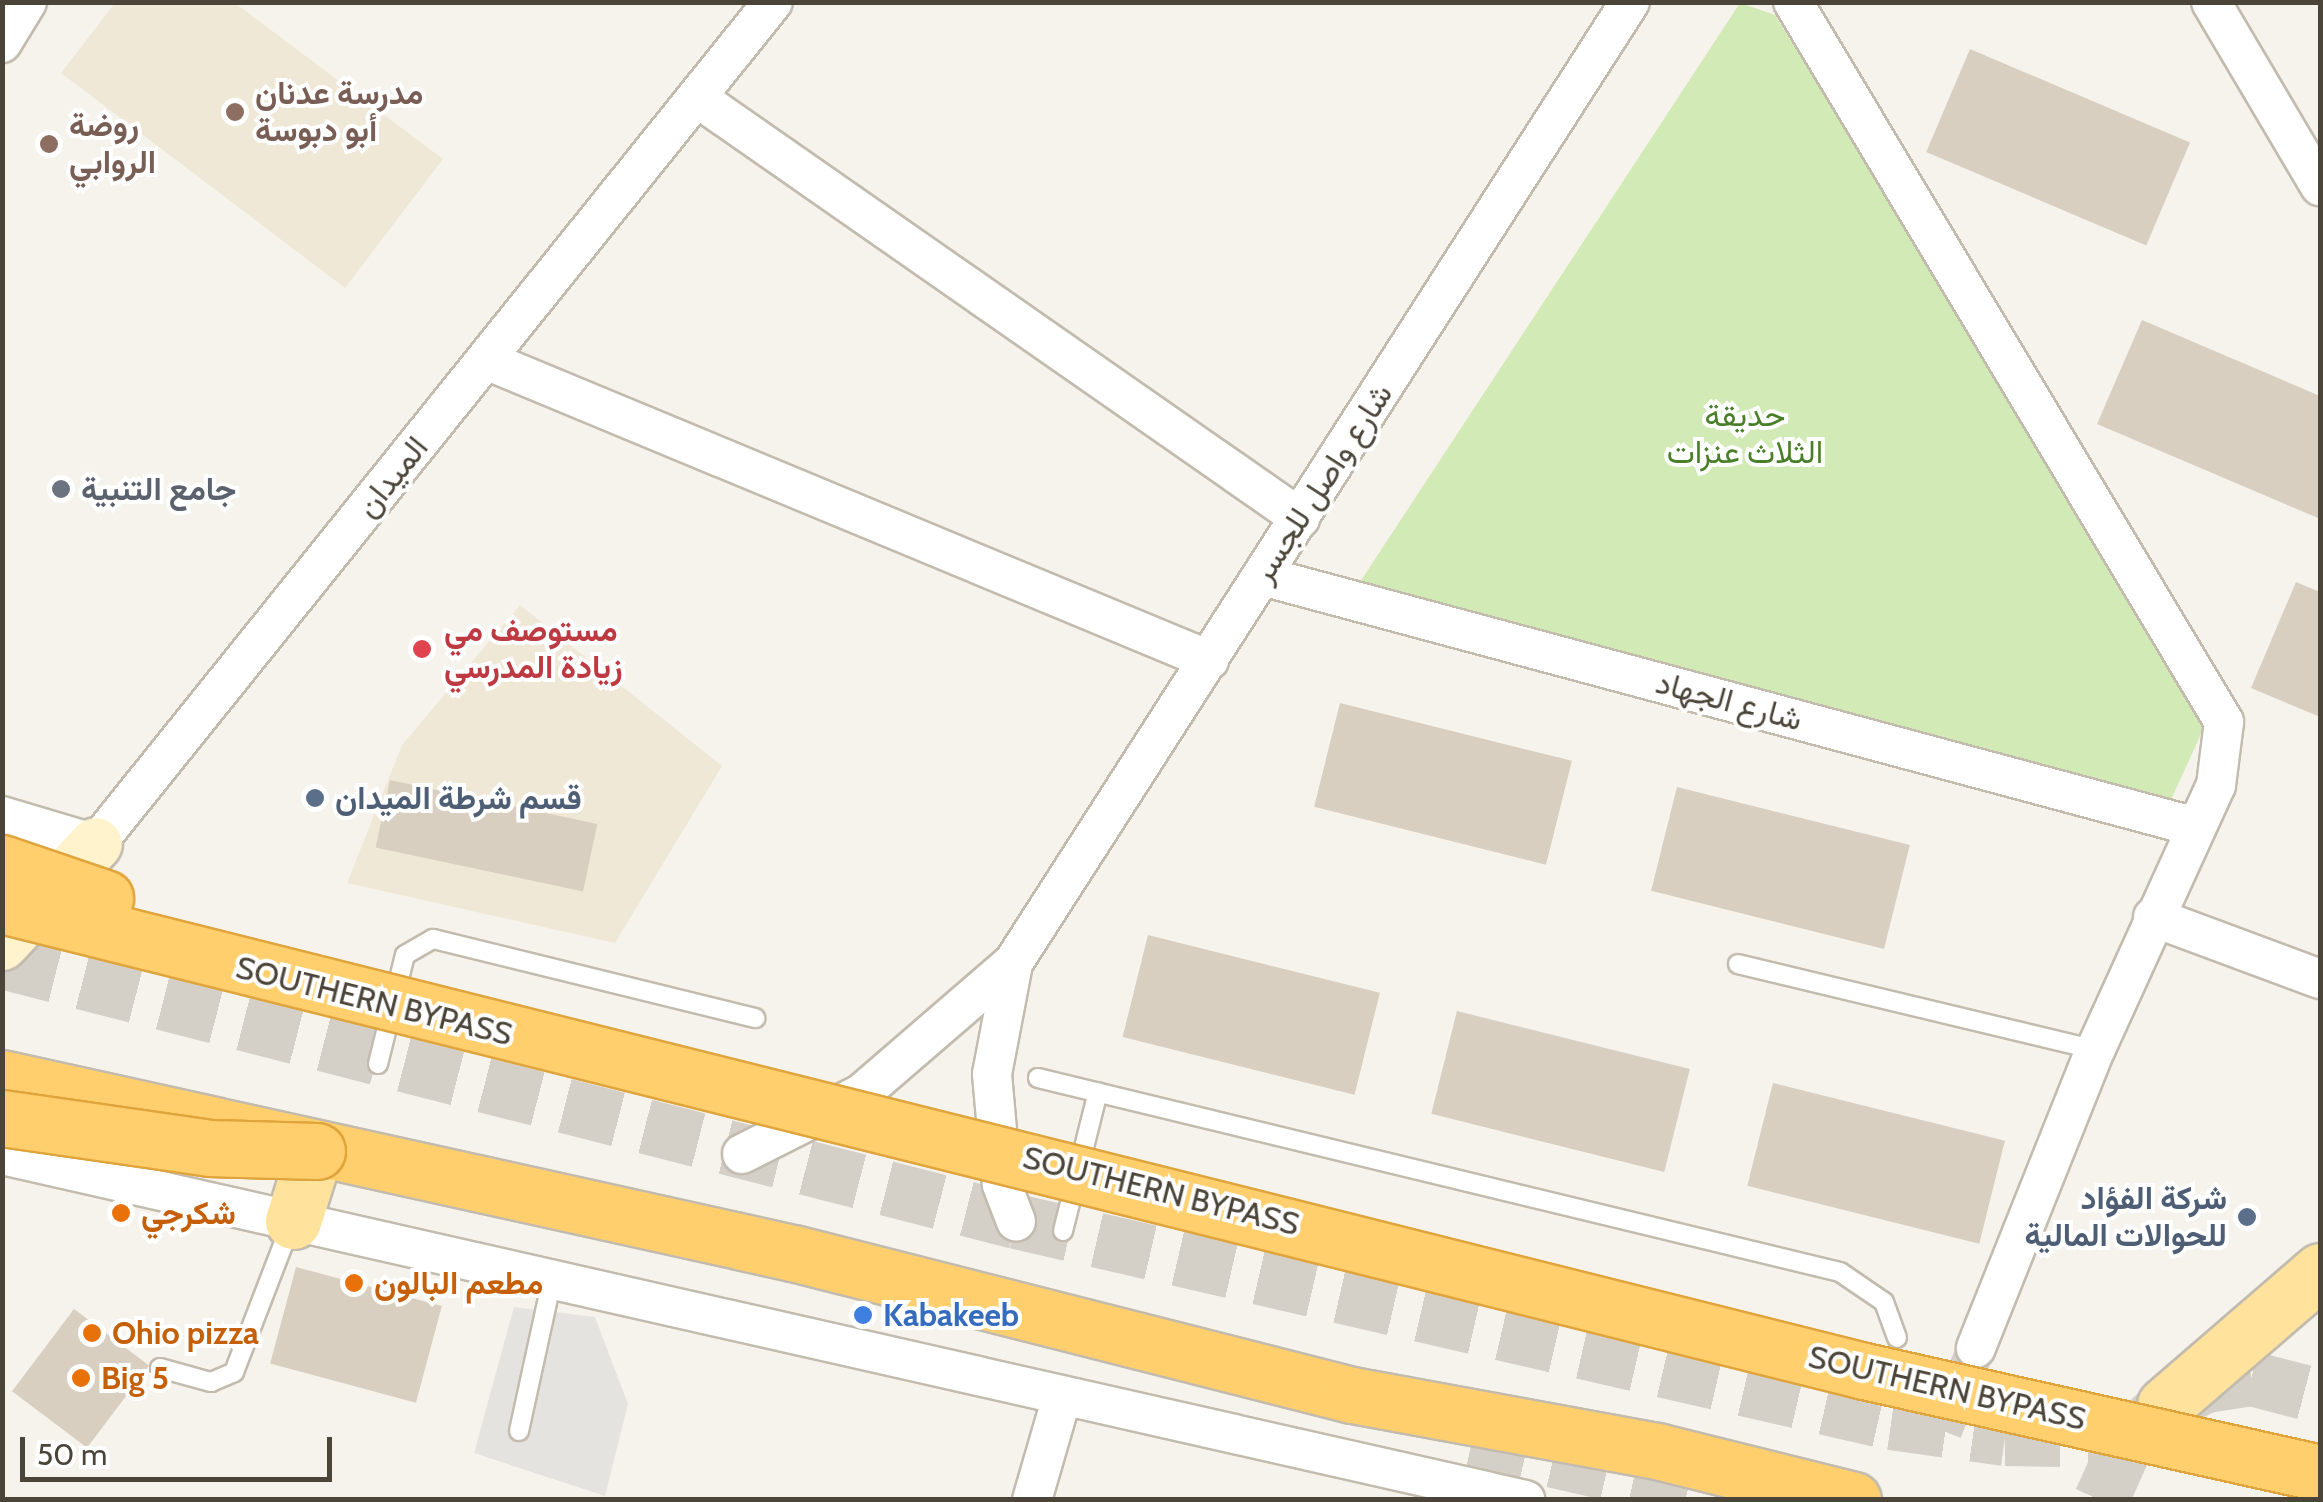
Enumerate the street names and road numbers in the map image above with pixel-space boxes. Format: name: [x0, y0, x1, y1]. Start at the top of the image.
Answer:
street label: شارع واصل للجسر: [1243, 376, 1401, 590]
street label: الميدان: [348, 429, 436, 525]
street label: شارع الجهاد: [1652, 663, 1806, 739]
street label: SOUTHERN BYPASS: [232, 948, 516, 1054]
street label: SOUTHERN BYPASS: [1019, 1138, 1303, 1244]
street label: SOUTHERN BYPASS: [1805, 1337, 2089, 1439]

